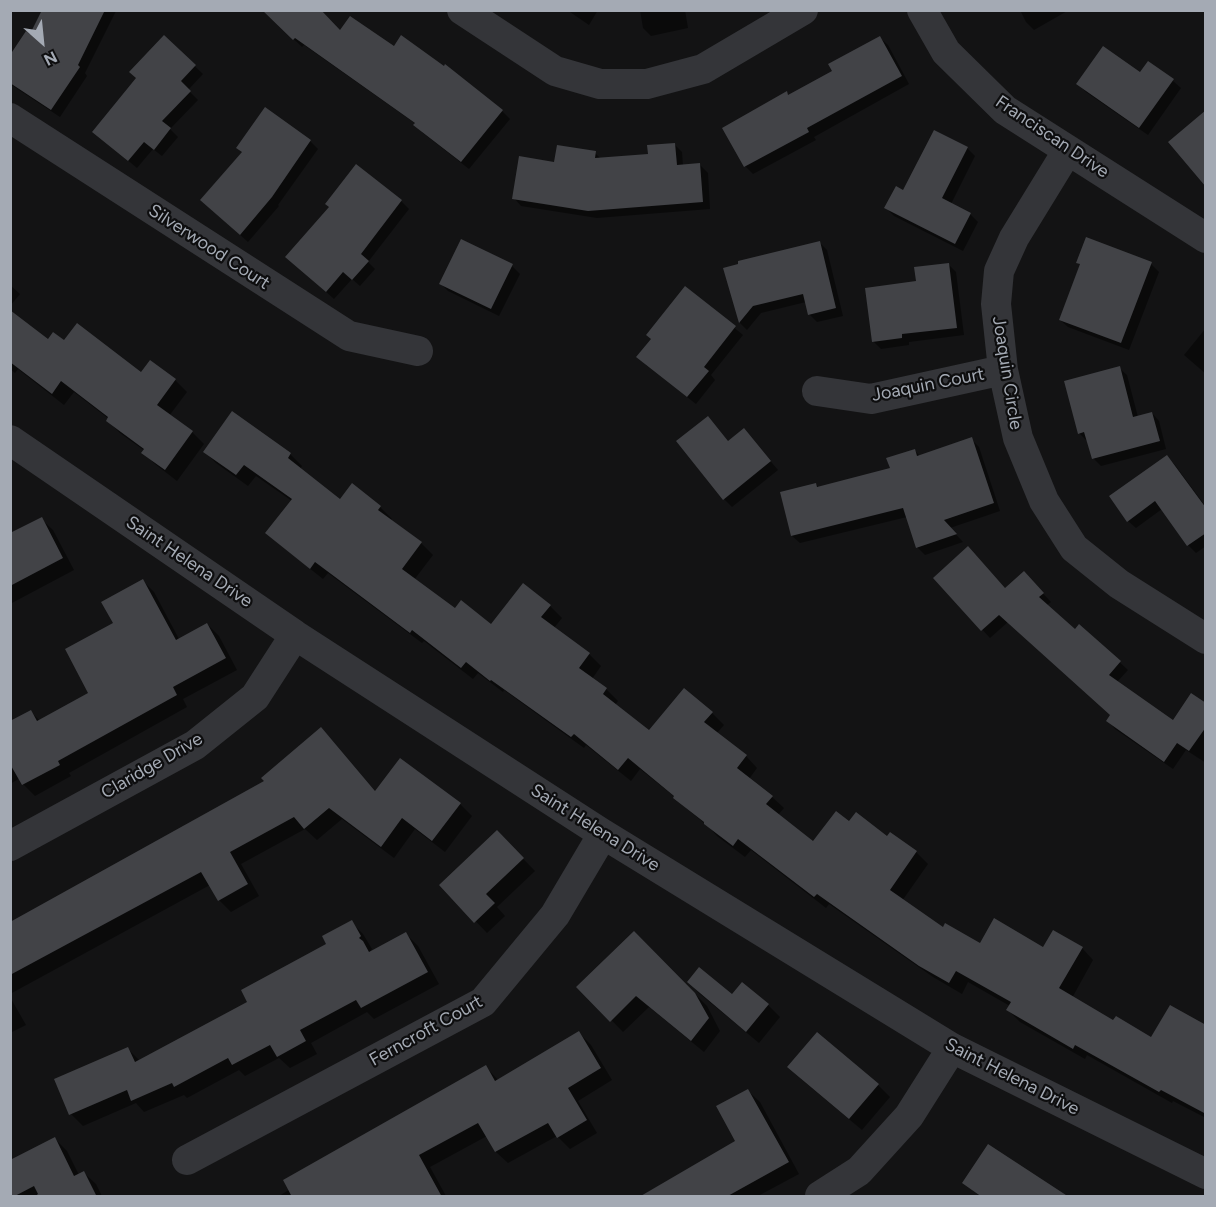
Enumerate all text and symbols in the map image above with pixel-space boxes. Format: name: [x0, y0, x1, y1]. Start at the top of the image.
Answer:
north arrow: [12, 12, 72, 72]
text: N: [41, 47, 60, 70]
street label: Franciscan Drive: [991, 91, 1113, 183]
street label: Silverwood Court: [144, 200, 274, 294]
street label: Joaquin Circle: [987, 315, 1027, 431]
street label: Joaquin Court: [870, 363, 986, 407]
street label: Saint Helena Drive: [122, 512, 256, 612]
street label: Claridge Drive: [98, 728, 206, 804]
street label: Saint Helena Drive: [526, 780, 664, 876]
street label: Ferncroft Court: [366, 991, 486, 1071]
street label: Saint Helena Drive: [941, 1034, 1083, 1120]

